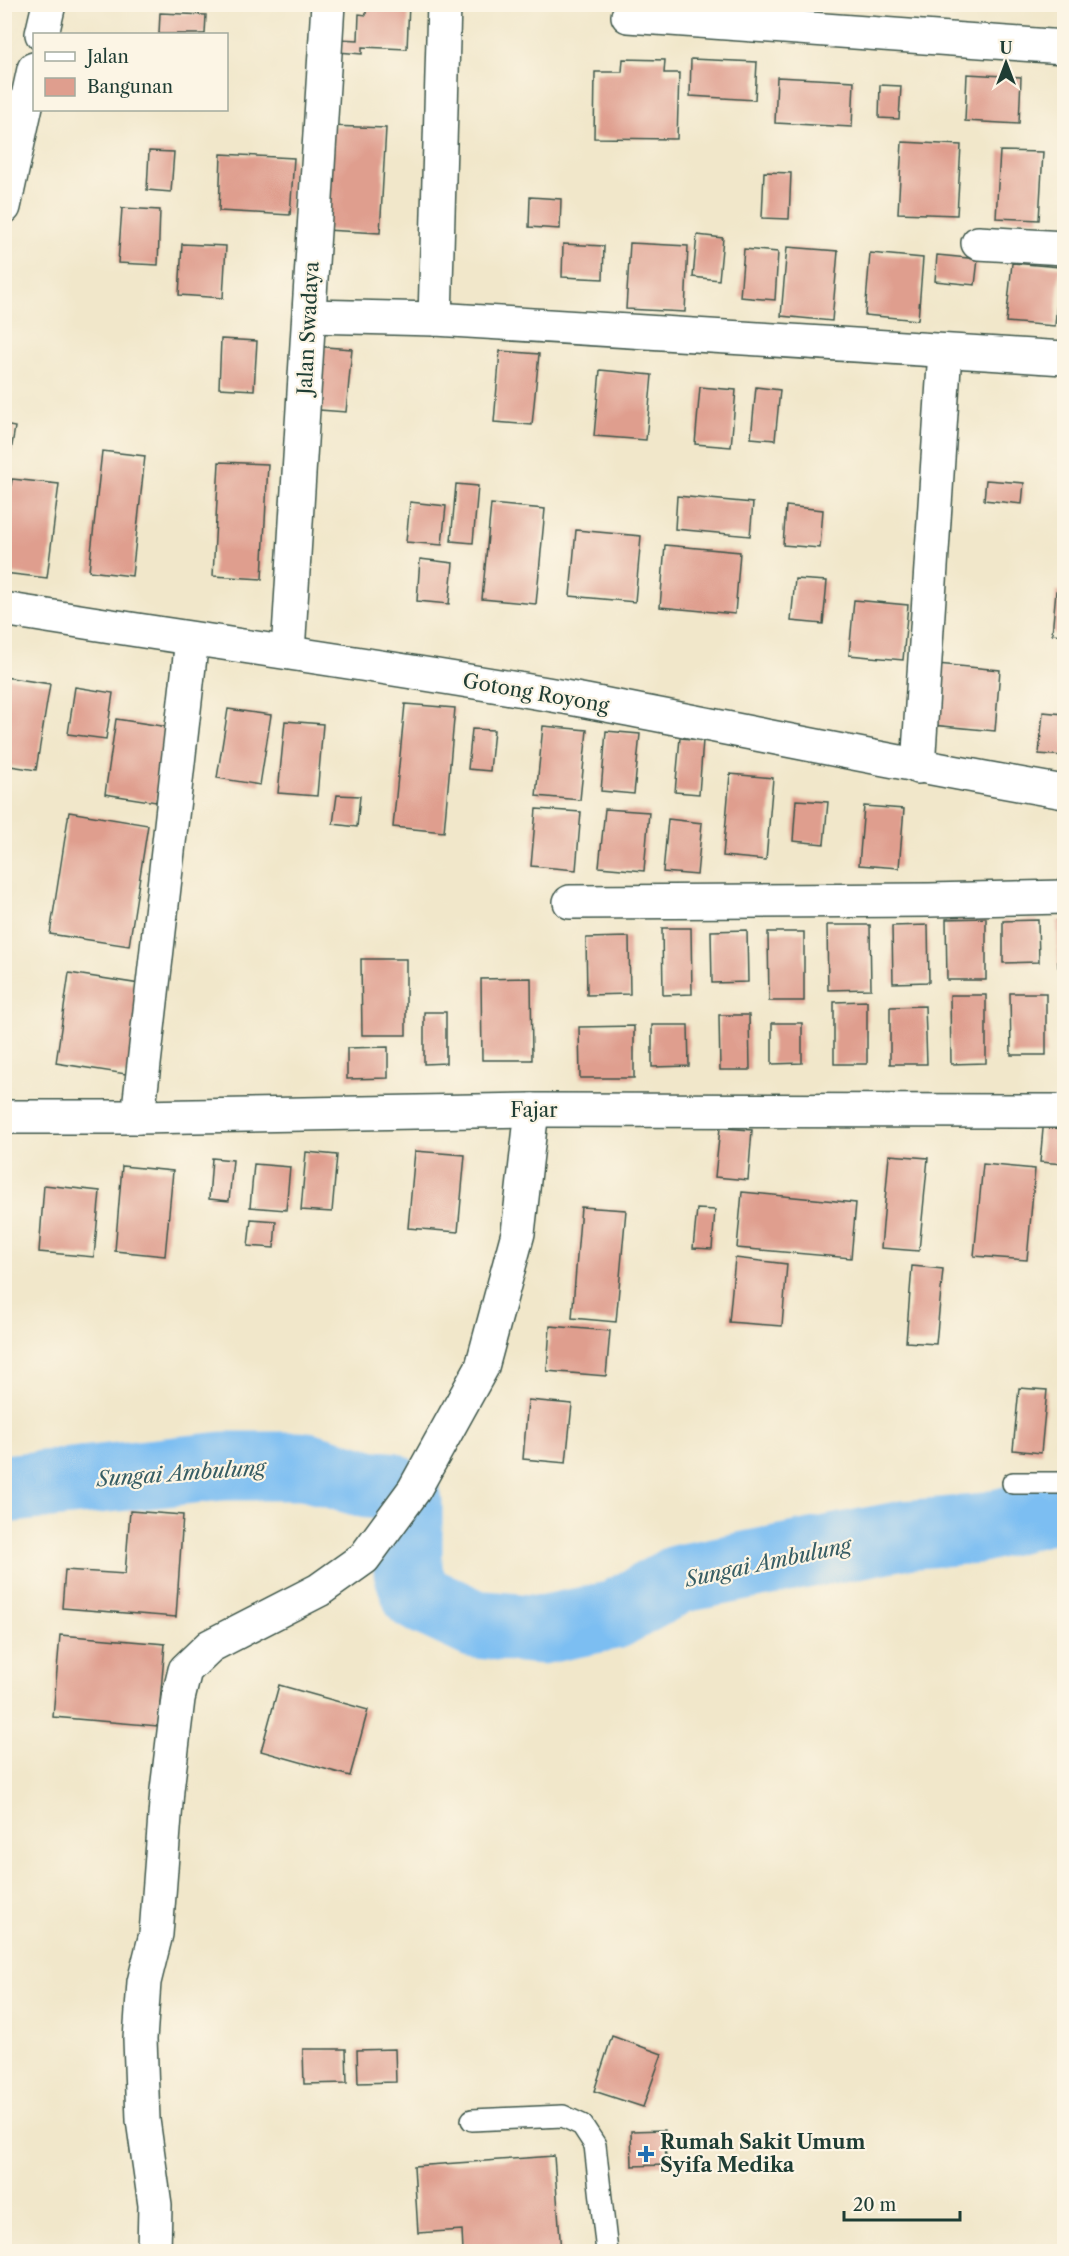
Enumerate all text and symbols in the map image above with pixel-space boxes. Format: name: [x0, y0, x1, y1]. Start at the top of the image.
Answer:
legend: [33, 33, 228, 111]
north arrow: [976, 33, 1036, 93]
text: U: [1000, 38, 1013, 58]
text: Jalan: [84, 46, 129, 68]
text: Bangunan: [87, 76, 173, 98]
street label: Jalan Swadaya: [292, 260, 323, 398]
street label: Gotong Royong: [461, 668, 611, 718]
street label: Fajar: [510, 1098, 558, 1122]
water label: Sungai Ambulung: [94, 1454, 269, 1492]
water label: Sungai Ambulung: [681, 1532, 856, 1592]
place label: Rumah Sakit Umum Syifa Medika: [660, 2130, 865, 2177]
marker: Rumah Sakit Umum Syifa Medika: [637, 2145, 655, 2163]
scale bar: [844, 2184, 960, 2222]
text: 20 m: [853, 2194, 897, 2216]

